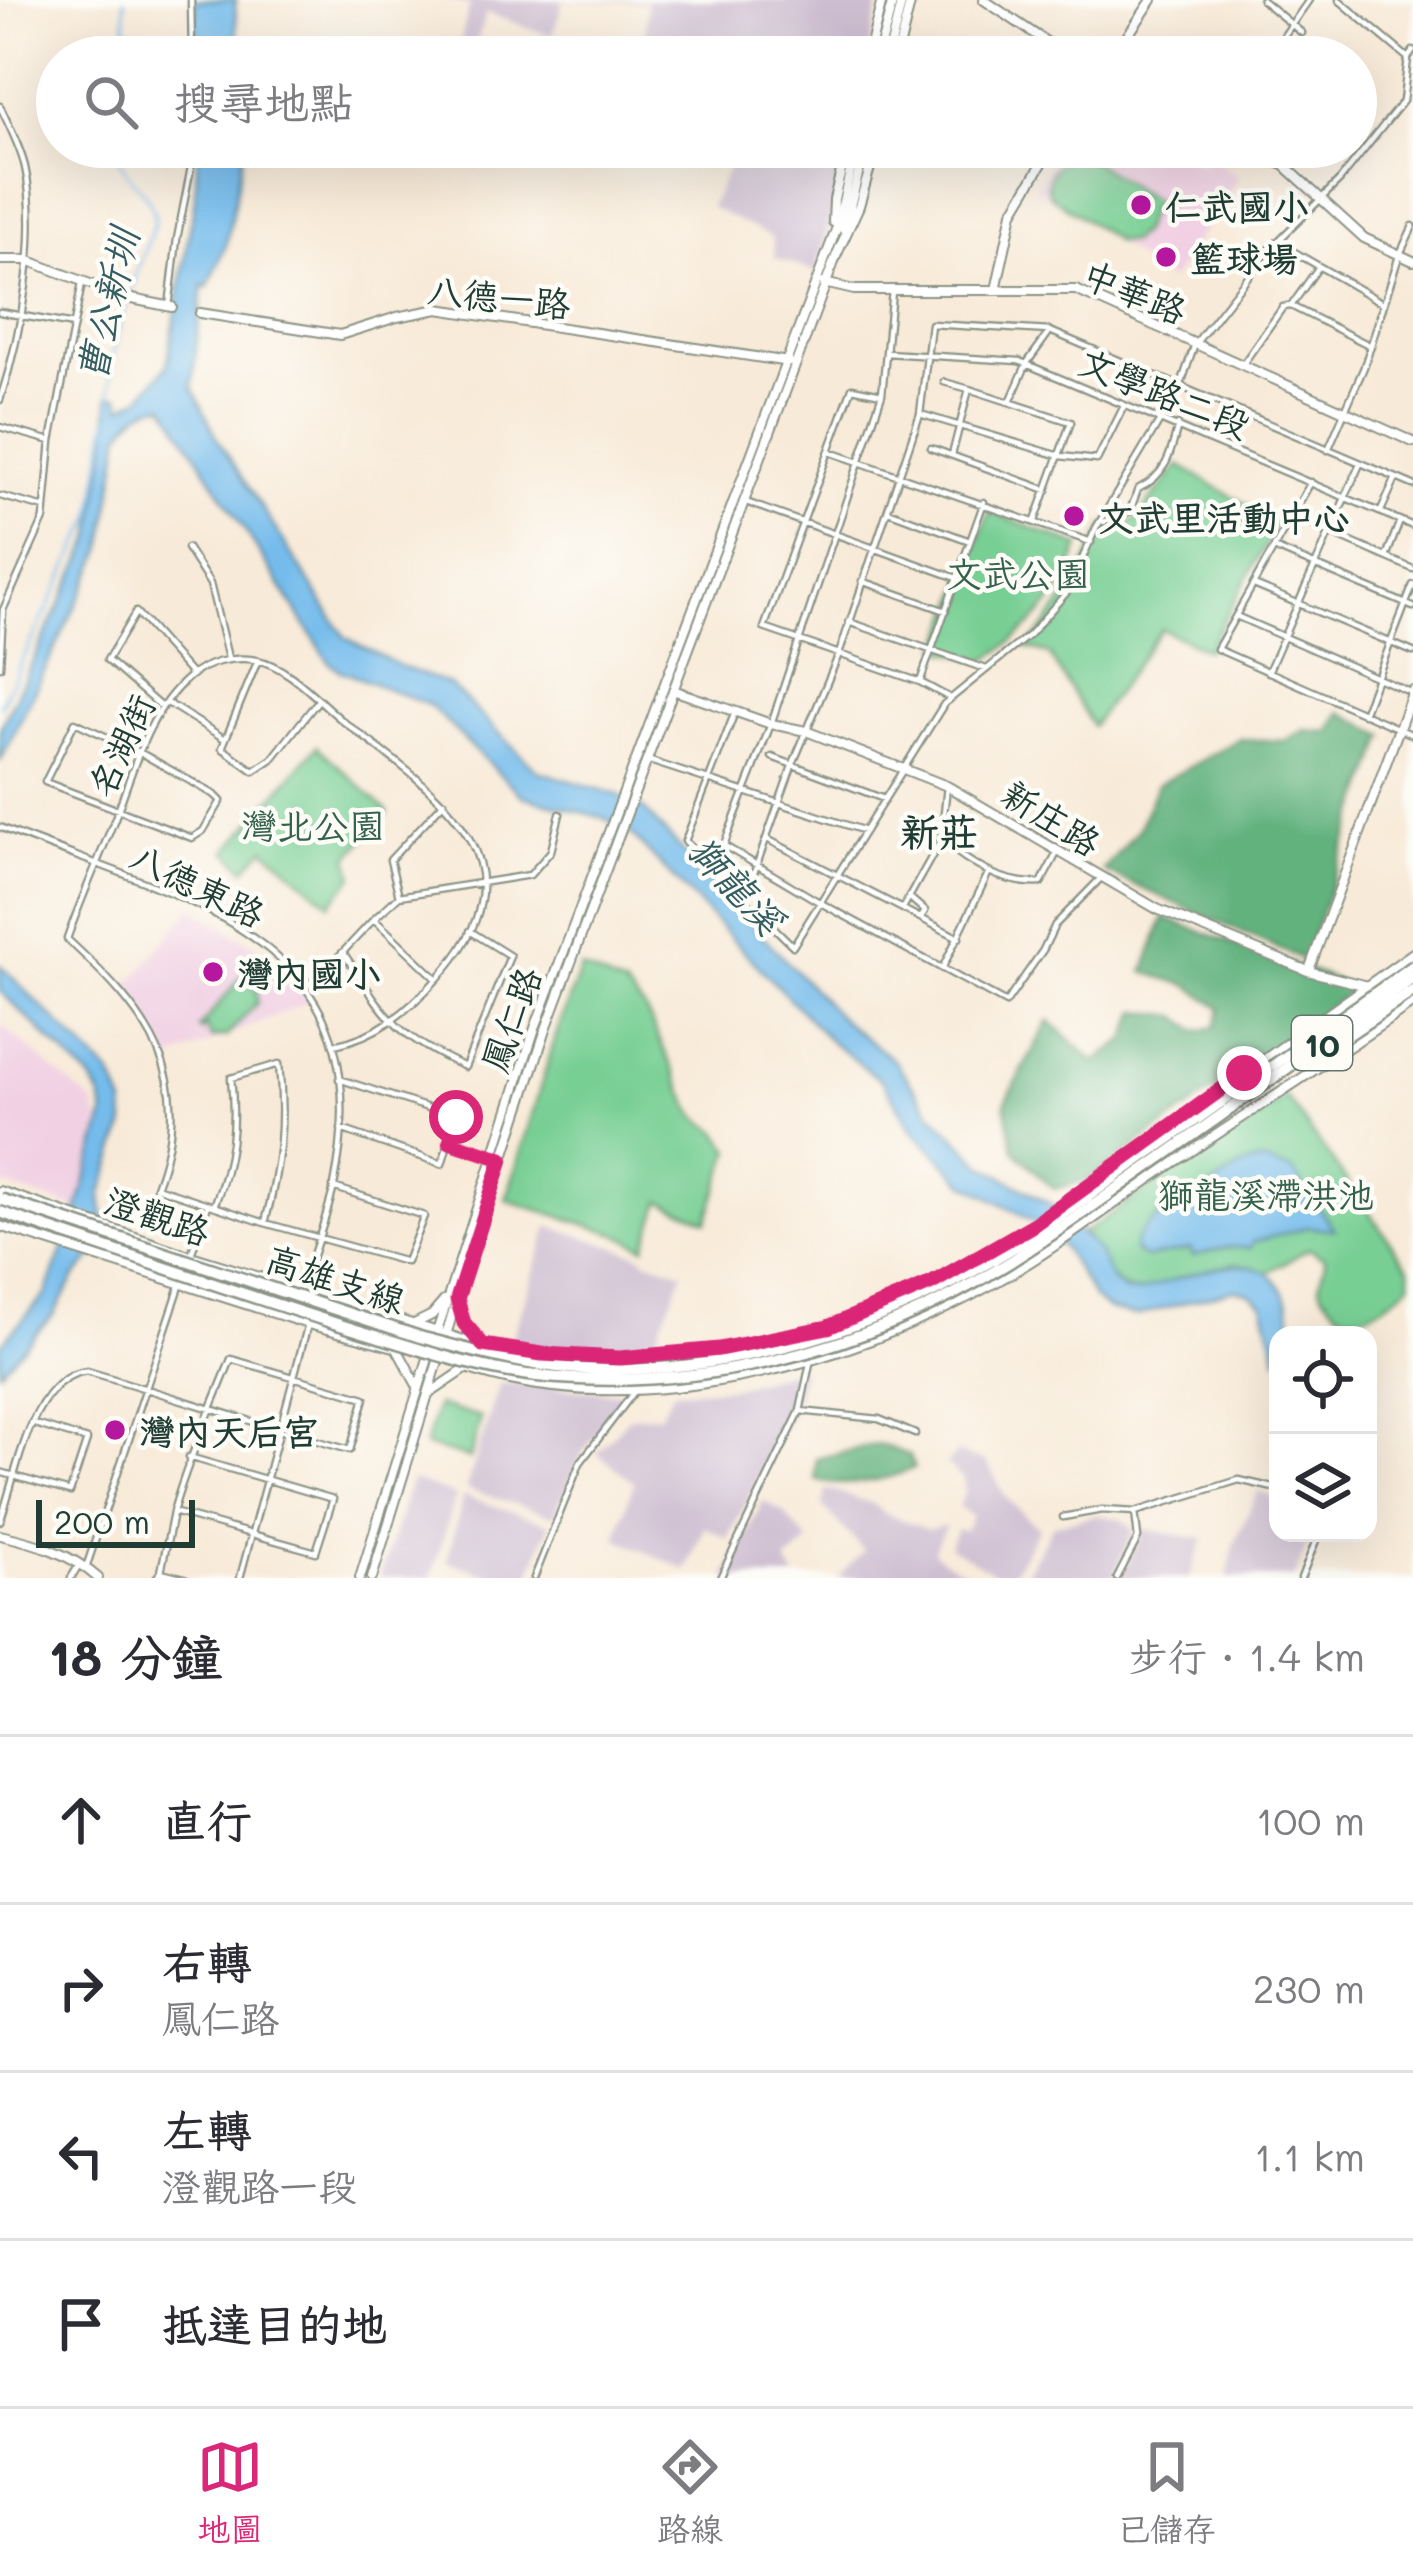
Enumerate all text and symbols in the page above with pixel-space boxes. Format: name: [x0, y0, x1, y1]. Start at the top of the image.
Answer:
search box: [36, 36, 1377, 168]
icon: search: [78, 69, 144, 135]
text: 搜尋地點: [174, 72, 354, 130]
place label: 仁武國小: [1165, 182, 1309, 229]
marker: 仁武國小: [1128, 192, 1154, 218]
water label: 曹公新圳: [64, 219, 149, 387]
place label: 籃球場: [1190, 234, 1298, 281]
marker: 籃球場: [1153, 244, 1179, 270]
street label: 中華路: [1076, 249, 1194, 333]
street label: 八德一路: [425, 265, 573, 327]
street label: 文學路二段: [1073, 336, 1257, 448]
place label: 文武里活動中心: [1098, 493, 1350, 540]
marker: 文武里活動中心: [1061, 503, 1087, 529]
park label: 文武公園: [946, 549, 1090, 596]
street label: 名湖街: [76, 686, 164, 804]
street label: 新庄路: [994, 768, 1110, 866]
park label: 灣北公園: [241, 801, 385, 848]
district label: 新莊: [900, 805, 978, 856]
water label: 獅龍溪: [678, 824, 797, 946]
street label: 八德東路: [123, 831, 273, 937]
place label: 灣內國小: [237, 949, 381, 996]
marker: 灣內國小: [200, 959, 226, 985]
street label: 鳳仁路: [469, 960, 551, 1078]
road number: 10: [1292, 1016, 1352, 1070]
route end: [1217, 1046, 1271, 1100]
route start: [429, 1090, 483, 1144]
park label: 獅龍溪滯洪池: [1158, 1170, 1374, 1217]
street label: 澄觀路: [99, 1175, 217, 1255]
street label: 高雄支線: [260, 1233, 412, 1323]
map controls: [1269, 1326, 1377, 1542]
button: locate: [1269, 1326, 1377, 1434]
place label: 灣內天后宮: [139, 1407, 319, 1454]
marker: 灣內天后宮: [102, 1417, 128, 1443]
button: layers: [1269, 1434, 1377, 1542]
scale bar: [36, 1494, 195, 1547]
text: 200 m: [54, 1499, 150, 1542]
text: 18 分鐘: [48, 1622, 223, 1689]
text: 步行 · 1.4 km: [1129, 1630, 1365, 1681]
icon: ahead: [48, 1787, 114, 1853]
text: 直行: [162, 1790, 252, 1848]
text: 100 m: [1256, 1794, 1365, 1845]
text: 右轉: [162, 1932, 252, 1990]
icon: right: [48, 1955, 114, 2021]
text: 230 m: [1253, 1962, 1365, 2013]
text: 鳳仁路: [162, 1992, 279, 2043]
text: 左轉: [162, 2100, 252, 2158]
icon: left: [48, 2123, 114, 2189]
text: 1.1 km: [1254, 2130, 1365, 2181]
text: 澄觀路一段: [162, 2160, 357, 2211]
icon: arrive: [48, 2291, 114, 2357]
text: 抵達目的地: [162, 2294, 387, 2352]
tab: 地圖: [197, 2434, 263, 2550]
tab: 路線: [657, 2434, 723, 2550]
tab: 已儲存: [1117, 2434, 1216, 2550]

